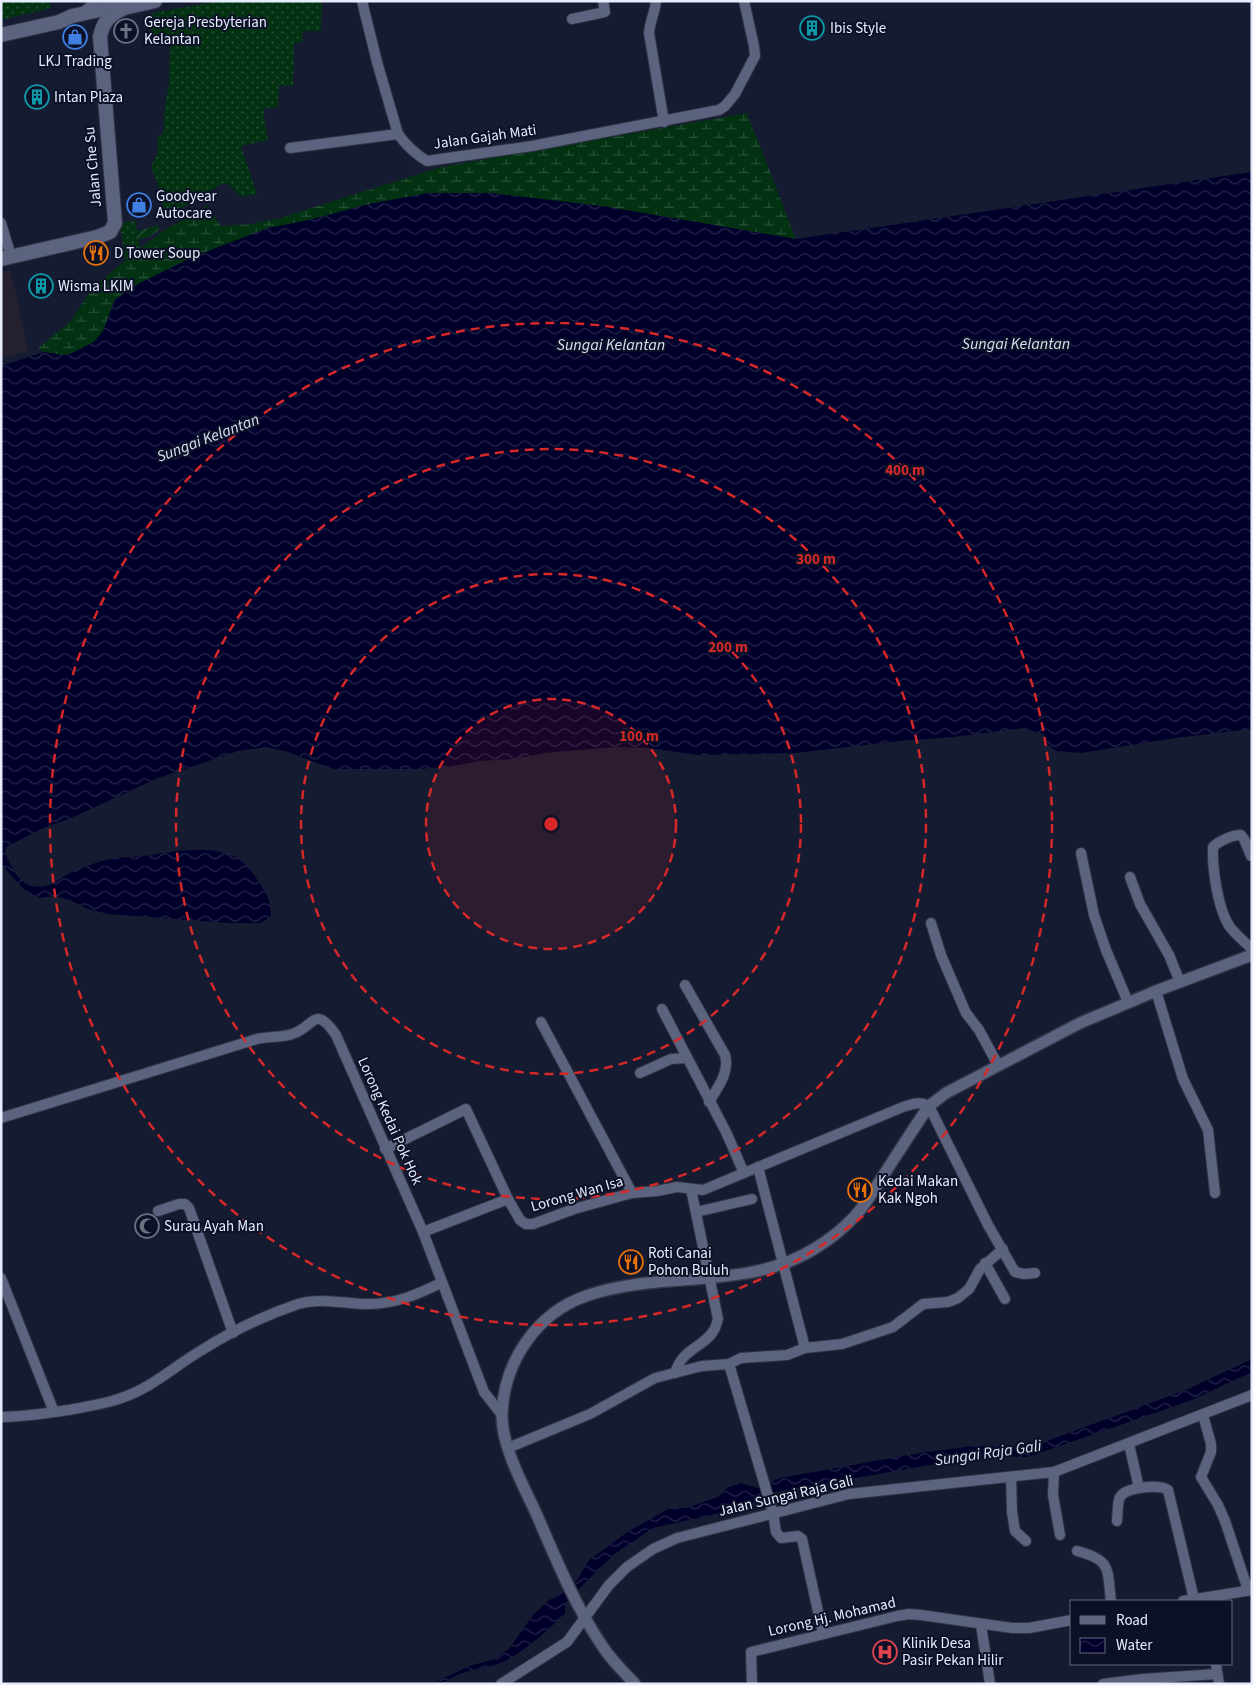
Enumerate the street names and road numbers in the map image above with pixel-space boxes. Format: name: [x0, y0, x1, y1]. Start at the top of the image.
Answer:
street label: Jalan Gajah Mati: [432, 119, 538, 155]
street label: Jalan Che Su: [79, 126, 107, 208]
street label: Lorong Kedai Pok Hok: [352, 1054, 428, 1189]
street label: Lorong Wan Isa: [528, 1171, 626, 1217]
street label: Jalan Sungai Raja Gali: [716, 1470, 856, 1522]
street label: Lorong Hj. Mohamad: [766, 1592, 898, 1642]

